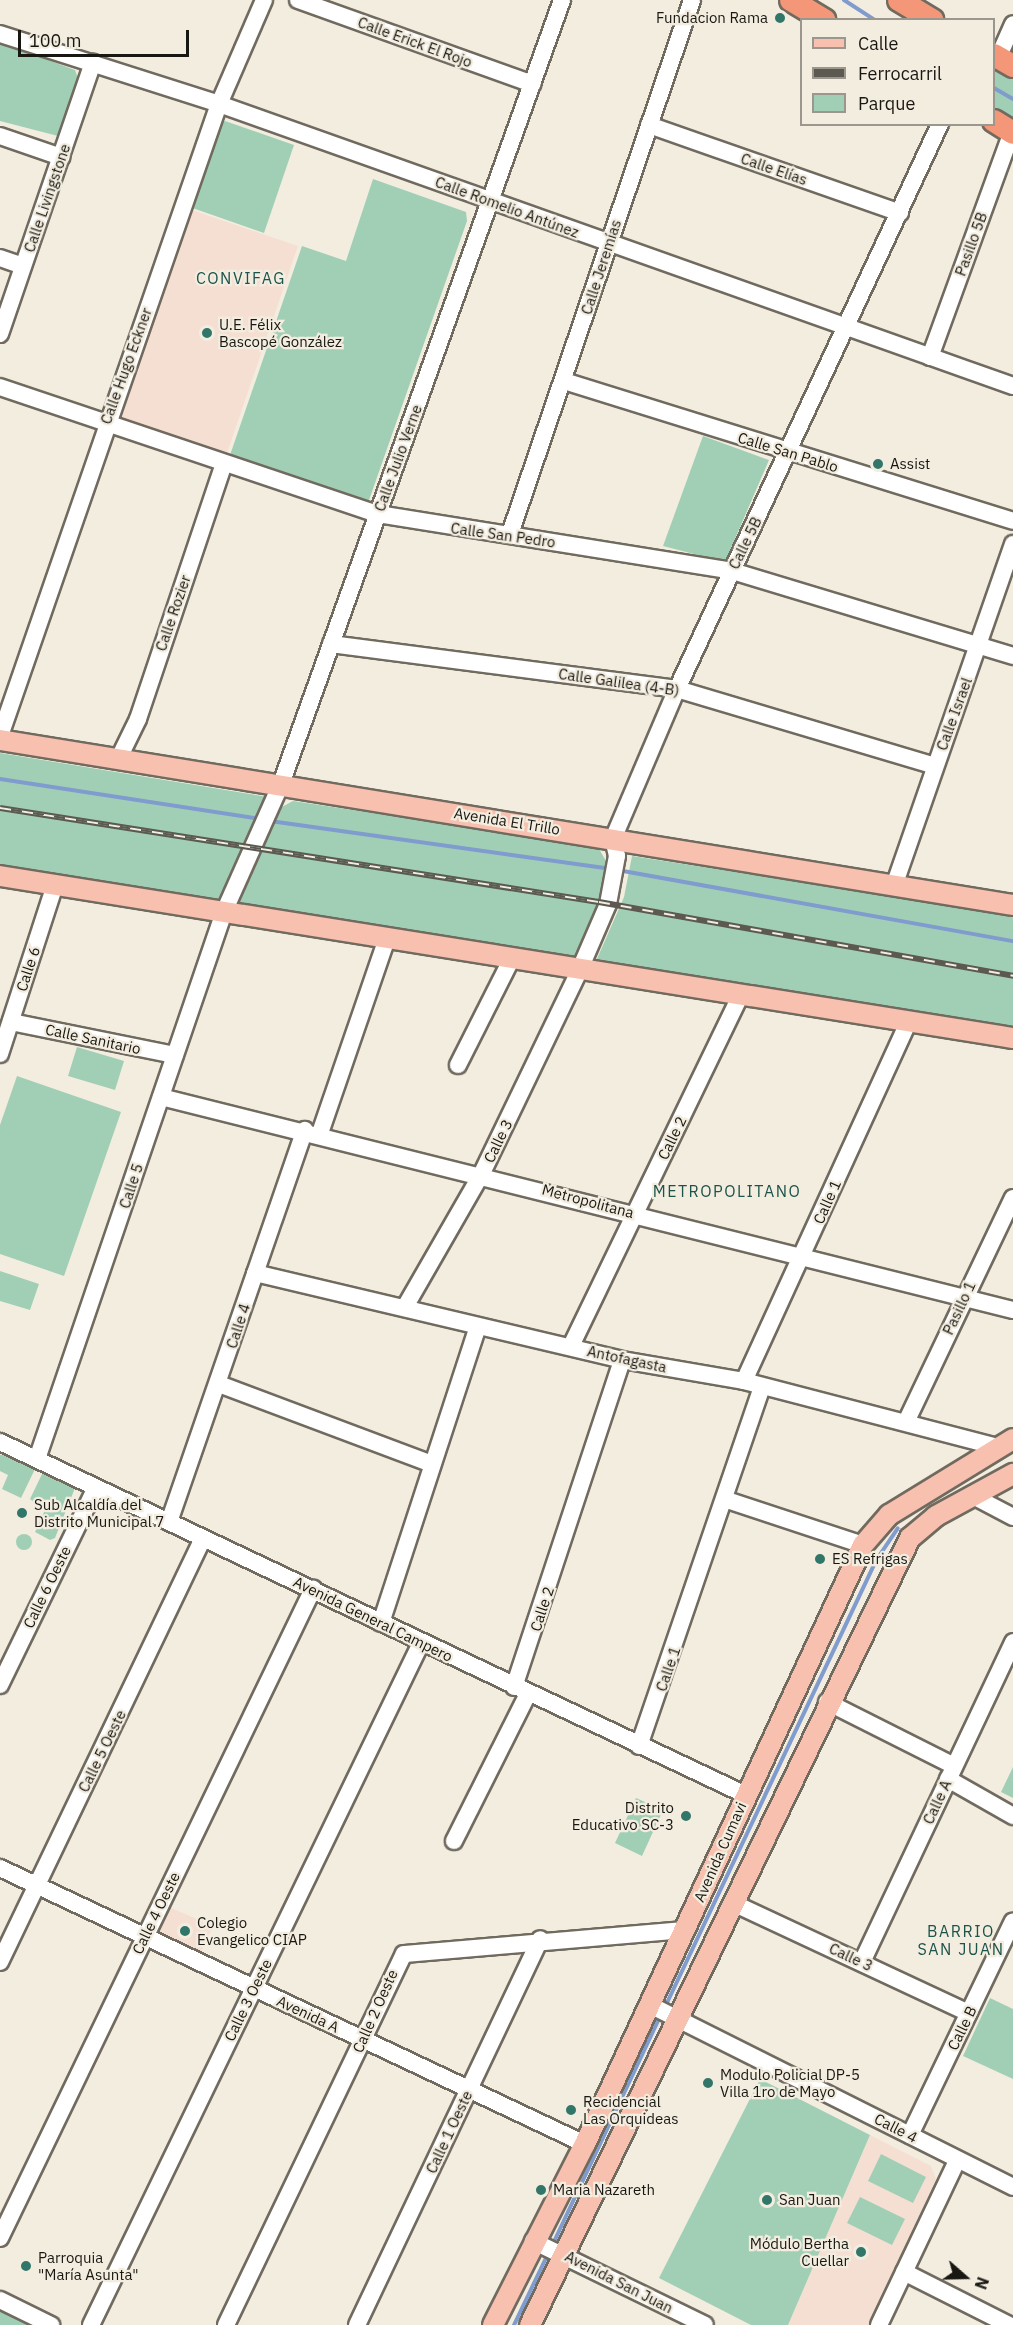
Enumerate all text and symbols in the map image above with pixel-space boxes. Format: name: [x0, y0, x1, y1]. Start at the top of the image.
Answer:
place label: Fundacion Rama: [656, 9, 768, 27]
marker: Fundacion Rama: [773, 11, 787, 25]
street label: Calle Erick El Rojo: [355, 13, 475, 71]
scale bar: [21, 18, 192, 56]
legend: [800, 18, 995, 126]
text: 100 m: [29, 29, 81, 52]
text: Calle: [858, 32, 898, 55]
text: Ferrocarril: [858, 62, 942, 85]
text: Parque: [858, 92, 915, 115]
street label: Calle Livingstone: [20, 141, 74, 255]
street label: Calle Elías: [738, 149, 810, 189]
street label: Calle Romelio Antúnez: [433, 173, 581, 241]
street label: Pasillo 5B: [951, 210, 991, 278]
street label: Calle Jeremías: [577, 217, 625, 317]
district label: CONVIFAG: [196, 268, 286, 288]
street label: Calle Hugo Eckner: [97, 305, 155, 427]
place label: U.E. Félix Bascopé González: [219, 315, 342, 350]
marker: U.E. Félix Bascopé González: [200, 326, 214, 340]
street label: Calle Julio Verne: [370, 402, 426, 514]
street label: Calle San Pablo: [736, 428, 840, 476]
place label: Assist: [890, 455, 930, 473]
marker: Assist: [871, 457, 885, 471]
street label: Calle 5B: [725, 514, 765, 572]
street label: Calle San Pedro: [449, 519, 557, 551]
street label: Calle Rozier: [152, 573, 194, 653]
street label: Calle Galilea (4-B): [557, 665, 681, 699]
street label: Calle Israel: [933, 675, 975, 753]
street label: Avenida El Trillo: [453, 804, 561, 838]
street label: Calle 6: [12, 944, 44, 994]
street label: Calle Sanitario: [44, 1020, 142, 1058]
street label: Calle 2: [654, 1113, 690, 1163]
street label: Calle 3: [480, 1116, 516, 1166]
street label: Calle 5: [115, 1161, 147, 1211]
street label: Calle 1: [809, 1177, 845, 1227]
street label: Metropolitana: [540, 1180, 636, 1222]
district label: METROPOLITANO: [653, 1181, 801, 1201]
street label: Pasillo 1: [939, 1278, 979, 1338]
street label: Calle 4: [222, 1301, 254, 1351]
street label: Antofagasta: [586, 1342, 668, 1376]
place label: Sub Alcaldía del Distrito Municipal 7: [34, 1495, 164, 1530]
marker: Sub Alcaldía del Distrito Municipal 7: [15, 1506, 29, 1520]
street label: Calle 6 Oeste: [19, 1543, 75, 1631]
place label: ES Refrigas: [832, 1550, 908, 1568]
marker: ES Refrigas: [813, 1552, 827, 1566]
street label: Avenida General Campero: [290, 1573, 456, 1665]
street label: Calle 2: [526, 1584, 558, 1634]
street label: Calle 1: [652, 1644, 684, 1694]
street label: Calle 5 Oeste: [74, 1707, 130, 1795]
street label: Calle A: [919, 1777, 955, 1827]
place label: Distrito Educativo SC-3: [572, 1798, 674, 1833]
street label: Avenida Cumavi: [690, 1799, 750, 1905]
marker: Distrito Educativo SC-3: [679, 1809, 693, 1823]
street label: Calle 4 Oeste: [128, 1869, 184, 1957]
place label: Colegio Evangelico CIAP: [197, 1913, 307, 1948]
district label: BARRIO SAN JUAN: [917, 1921, 1005, 1959]
marker: Colegio Evangelico CIAP: [178, 1924, 192, 1938]
street label: Calle 3: [826, 1939, 876, 1975]
street label: Calle 3 Oeste: [220, 1956, 276, 2044]
street label: Calle 2 Oeste: [349, 1967, 401, 2055]
street label: Avenida A: [274, 1992, 342, 2036]
street label: Calle B: [944, 2003, 980, 2053]
place label: Modulo Policial DP-5 Villa 1ro de Mayo: [720, 2065, 860, 2100]
marker: Modulo Policial DP-5 Villa 1ro de Mayo: [701, 2076, 715, 2090]
street label: Calle 1 Oeste: [422, 2088, 476, 2176]
place label: Recidencial Las Orquideas: [583, 2092, 679, 2127]
marker: Recidencial Las Orquideas: [564, 2103, 578, 2117]
street label: Calle 4: [871, 2109, 921, 2147]
place label: Maria Nazareth: [553, 2181, 655, 2199]
marker: Maria Nazareth: [534, 2183, 548, 2197]
place label: San Juan: [779, 2191, 840, 2209]
marker: San Juan: [760, 2193, 774, 2207]
place label: Módulo Bertha Cuellar: [750, 2234, 849, 2269]
marker: Módulo Bertha Cuellar: [854, 2245, 868, 2259]
street label: Avenida San Juan: [562, 2247, 676, 2317]
north arrow: [935, 2247, 995, 2307]
place label: Parroquia "María Asunta": [38, 2248, 139, 2283]
marker: Parroquia "María Asunta": [19, 2259, 33, 2273]
text: N: [971, 2274, 993, 2292]

